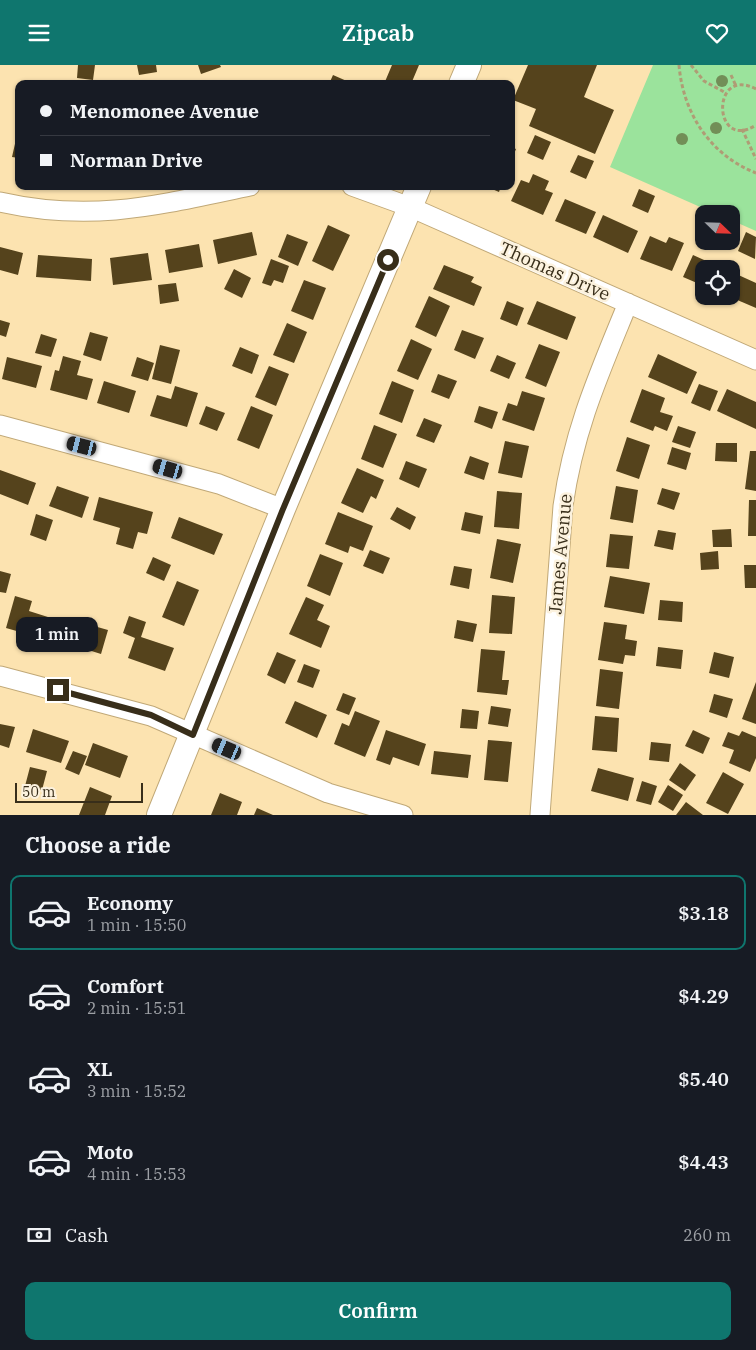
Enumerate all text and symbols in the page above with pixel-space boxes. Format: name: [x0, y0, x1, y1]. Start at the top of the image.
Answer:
text: Zipcab: [342, 18, 414, 47]
icon: menu: [25, 19, 53, 47]
icon: heart: [703, 19, 731, 47]
text: Menomonee Avenue: [70, 99, 259, 123]
text: Norman Drive: [70, 148, 203, 172]
north arrow: [695, 205, 740, 250]
map controls: [695, 205, 740, 305]
street label: Thomas Drive: [496, 236, 614, 306]
route start: [377, 249, 399, 271]
button: locate: [695, 260, 740, 305]
car: [65, 435, 98, 457]
car: [151, 458, 184, 480]
street label: James Avenue: [543, 493, 577, 615]
callout: 1 min: [17, 617, 99, 653]
text: 1 min: [35, 624, 79, 644]
route end: [47, 679, 69, 701]
car: [210, 736, 243, 762]
scale bar: [15, 780, 142, 803]
text: 50 m: [22, 783, 55, 801]
text: Choose a ride: [25, 830, 171, 859]
icon: car: [27, 890, 72, 935]
text: Economy: [87, 891, 173, 915]
text: $3.18: [678, 901, 729, 925]
text: 1 min · 15:50: [87, 915, 186, 935]
icon: car: [27, 973, 72, 1018]
text: Comfort: [87, 974, 164, 998]
text: $4.29: [678, 984, 729, 1008]
text: 2 min · 15:51: [87, 998, 186, 1018]
icon: car: [27, 1056, 72, 1101]
text: XL: [87, 1057, 113, 1081]
text: $5.40: [678, 1067, 729, 1091]
text: 3 min · 15:52: [87, 1081, 186, 1101]
icon: car: [27, 1139, 72, 1184]
text: Moto: [87, 1140, 133, 1164]
text: $4.43: [678, 1150, 729, 1174]
text: 4 min · 15:53: [87, 1164, 186, 1184]
icon: cash: [25, 1221, 53, 1249]
text: Cash: [65, 1223, 109, 1247]
text: 260 m: [683, 1225, 731, 1245]
button: Confirm: [25, 1282, 731, 1340]

